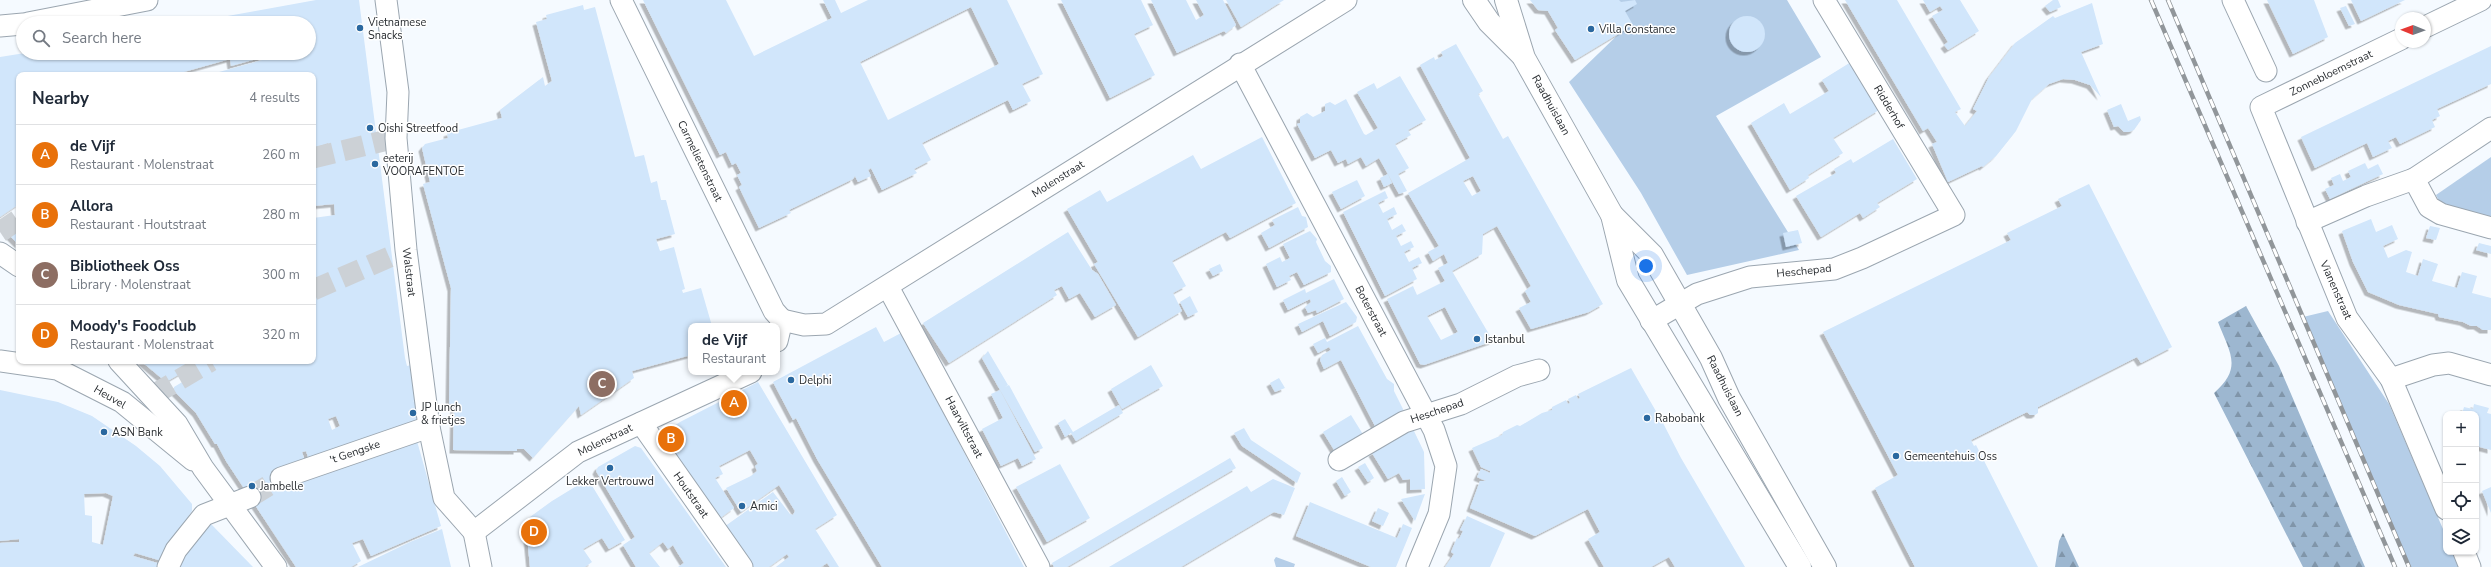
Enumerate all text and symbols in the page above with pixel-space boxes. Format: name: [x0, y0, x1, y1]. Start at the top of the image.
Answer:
north arrow: [2395, 12, 2431, 48]
place label: Vietnamese Snacks: [367, 15, 426, 43]
search box: [16, 16, 316, 60]
place label: Villa Constance: [1598, 22, 1676, 37]
marker: Vietnamese Snacks: [355, 23, 365, 33]
marker: Villa Constance: [1586, 24, 1596, 34]
icon: search: [30, 27, 52, 49]
text: Search here: [62, 28, 142, 48]
street label: Zonnebloemstraat: [2287, 46, 2375, 100]
street label: Raadhuislaan: [1528, 72, 1574, 138]
street label: Ridderhof: [1870, 82, 1908, 132]
text: Nearby: [32, 87, 89, 110]
text: 4 results: [249, 89, 300, 107]
street label: Carmelietenstraat: [674, 118, 726, 204]
place label: Oishi Streetfood: [378, 121, 458, 136]
marker: Oishi Streetfood: [365, 123, 375, 133]
text: de Vijf: [70, 136, 115, 156]
text: A: [40, 146, 50, 164]
text: 260 m: [262, 146, 300, 164]
place label: eeterij VOORAFENTOE: [382, 151, 464, 179]
text: Restaurant · Molenstraat: [70, 156, 214, 174]
street label: Molenstraat: [1029, 157, 1087, 201]
marker: eeterij VOORAFENTOE: [370, 159, 380, 169]
text: Allora: [70, 196, 113, 216]
text: B: [41, 206, 49, 224]
text: 280 m: [262, 206, 300, 224]
text: Restaurant · Houtstraat: [70, 216, 206, 234]
street label: Walstraat: [399, 247, 419, 297]
text: Bibliotheek Oss: [70, 256, 180, 276]
your location: [1636, 256, 1656, 276]
street label: Vianenstraat: [2316, 257, 2356, 322]
street label: Heschepad: [1776, 261, 1832, 281]
text: C: [41, 266, 49, 284]
text: 300 m: [262, 266, 300, 284]
text: Library · Molenstraat: [70, 276, 191, 294]
street label: Boterstraat: [1351, 283, 1391, 339]
text: Moody's Foodclub: [70, 316, 196, 336]
popup: [688, 323, 780, 375]
text: D: [40, 326, 50, 344]
text: 320 m: [262, 326, 300, 344]
text: de Vijf: [702, 330, 747, 350]
place label: Istanbul: [1485, 332, 1526, 347]
marker: Istanbul: [1472, 334, 1482, 344]
text: Restaurant · Molenstraat: [70, 336, 214, 354]
text: Restaurant: [702, 350, 766, 368]
street label: Raadhuislaan: [1703, 353, 1747, 419]
pin: C: [589, 369, 615, 399]
place label: Delphi: [799, 373, 831, 388]
marker: Delphi: [786, 375, 796, 385]
street label: Heuvel: [91, 382, 130, 413]
pin: A: [721, 388, 747, 418]
street label: Haarviltstraat: [941, 393, 987, 461]
street label: Heschepad: [1408, 395, 1466, 427]
place label: JP lunch & frietjes: [420, 400, 465, 428]
marker: JP lunch & frietjes: [408, 408, 418, 418]
place label: Rabobank: [1655, 411, 1705, 426]
map controls: [2443, 411, 2479, 555]
button: +: [2443, 411, 2479, 447]
marker: Rabobank: [1642, 413, 1652, 423]
street label: Molenstraat: [575, 420, 635, 460]
pin: B: [658, 424, 684, 454]
place label: ASN Bank: [112, 425, 163, 440]
marker: ASN Bank: [99, 427, 109, 437]
street label: 't Gengske: [328, 436, 382, 468]
button: −: [2443, 447, 2479, 483]
place label: Gemeentehuis Oss: [1904, 449, 1997, 464]
marker: Gemeentehuis Oss: [1891, 451, 1901, 461]
marker: Lekker Vertrouwd: [605, 463, 615, 473]
street label: Houtstraat: [670, 469, 712, 521]
place label: Lekker Vertrouwd: [566, 474, 654, 489]
place label: Jambelle: [259, 479, 304, 494]
marker: Jambelle: [247, 481, 257, 491]
button: locate: [2443, 483, 2479, 519]
place label: Amici: [750, 499, 778, 514]
marker: Amici: [737, 501, 747, 511]
pin: D: [521, 517, 547, 547]
button: layers: [2443, 519, 2479, 555]

